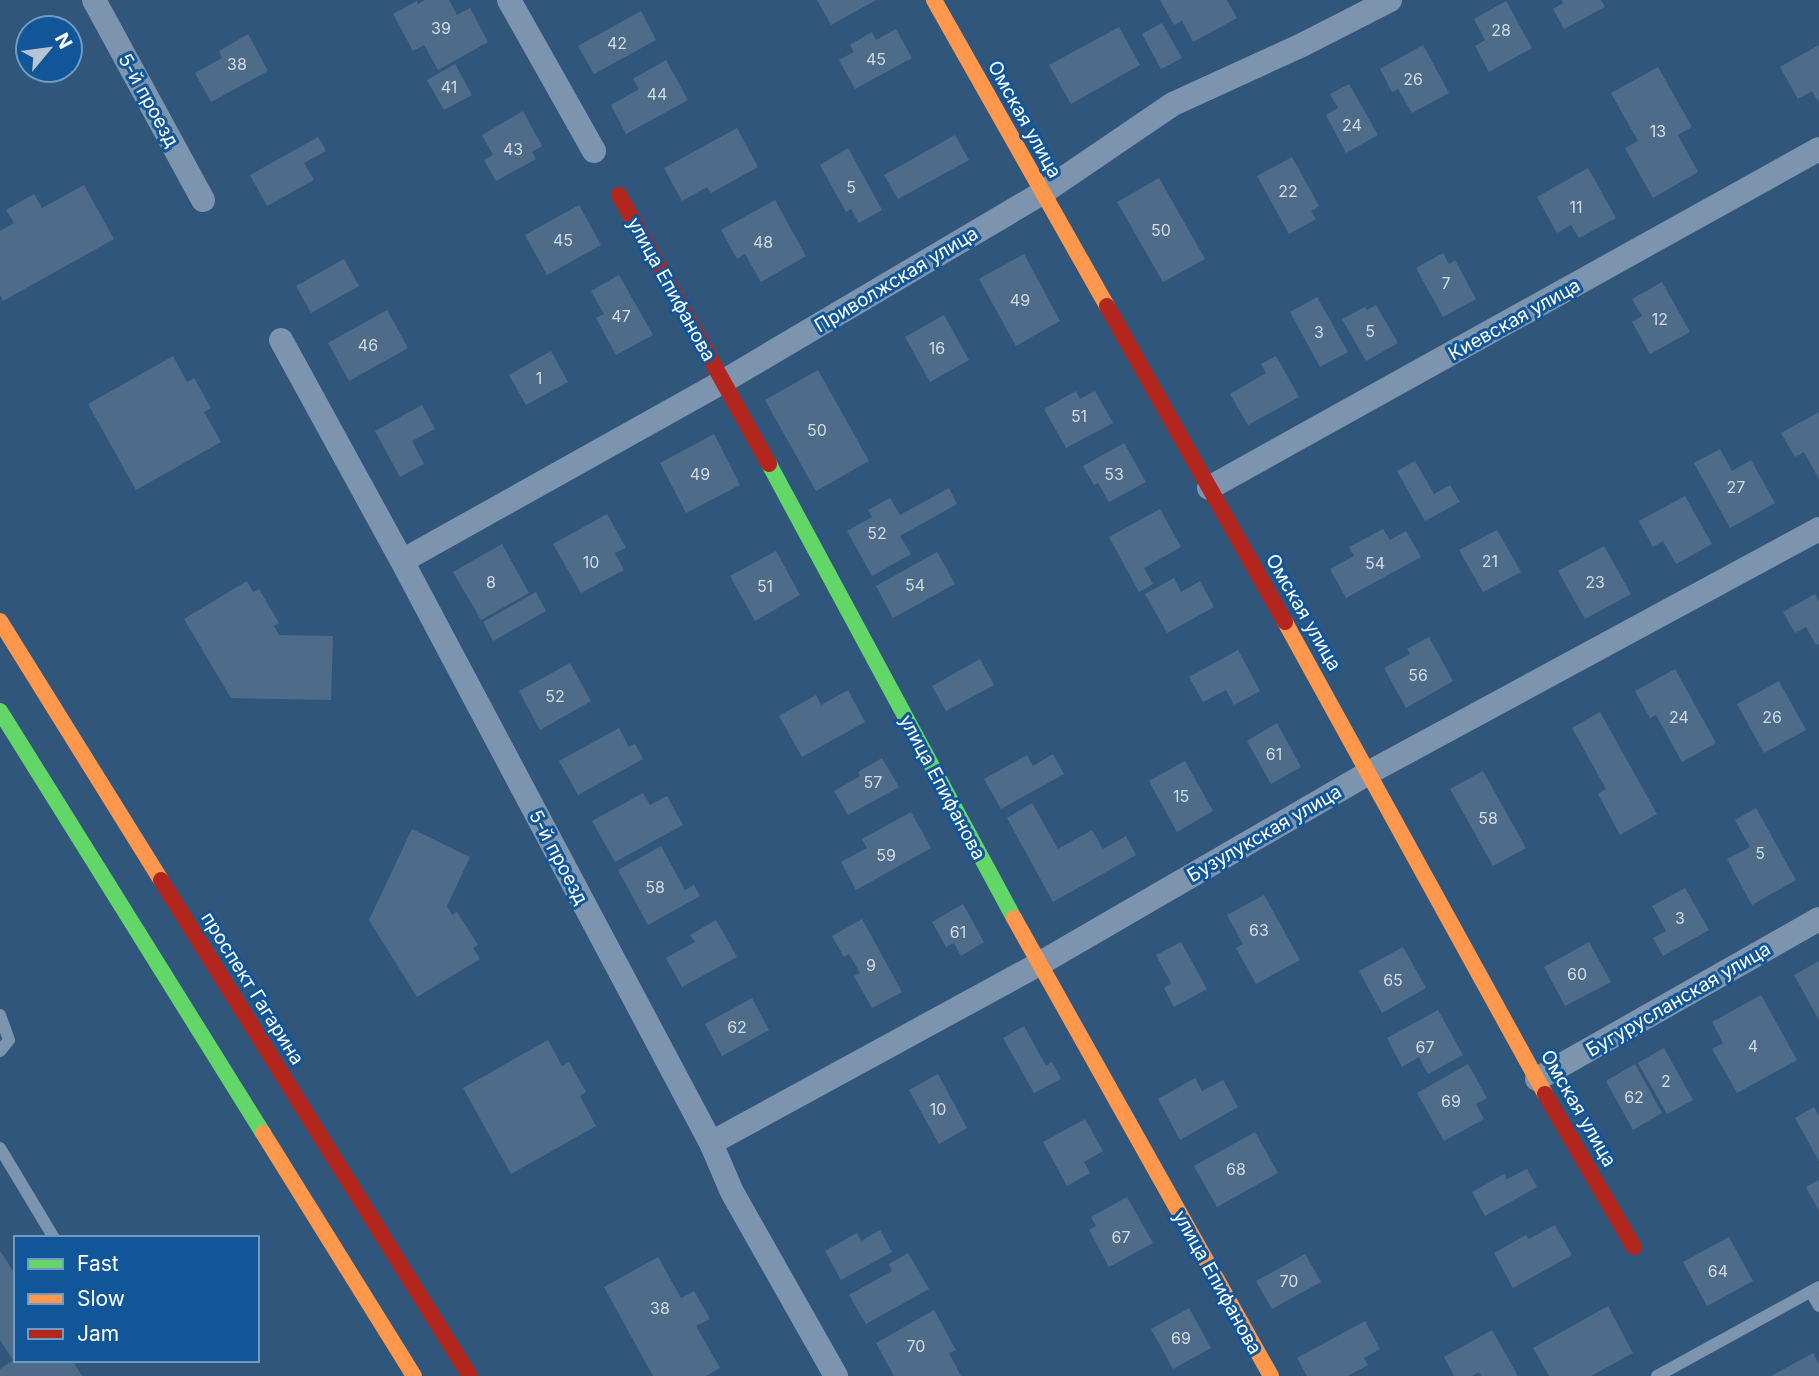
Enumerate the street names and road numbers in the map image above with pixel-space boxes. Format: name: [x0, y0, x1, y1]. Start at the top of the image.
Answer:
street label: 5-й проезд: [113, 49, 184, 151]
street label: Омская улица: [983, 56, 1066, 182]
street label: улица Епифанова: [622, 213, 721, 365]
street label: Приволжская улица: [810, 221, 982, 337]
street label: Киевская улица: [1444, 274, 1584, 365]
street label: Омская улица: [1261, 550, 1346, 675]
street label: улица Епифанова: [895, 711, 991, 864]
street label: Бузулукская улица: [1183, 780, 1346, 887]
street label: 5-й проезд: [524, 806, 593, 908]
street label: проспект Гагарина: [196, 908, 309, 1069]
street label: Бугурусланская улица: [1582, 937, 1775, 1062]
street label: Омская улица: [1536, 1046, 1621, 1171]
street label: улица Епифанова: [1168, 1206, 1267, 1358]

